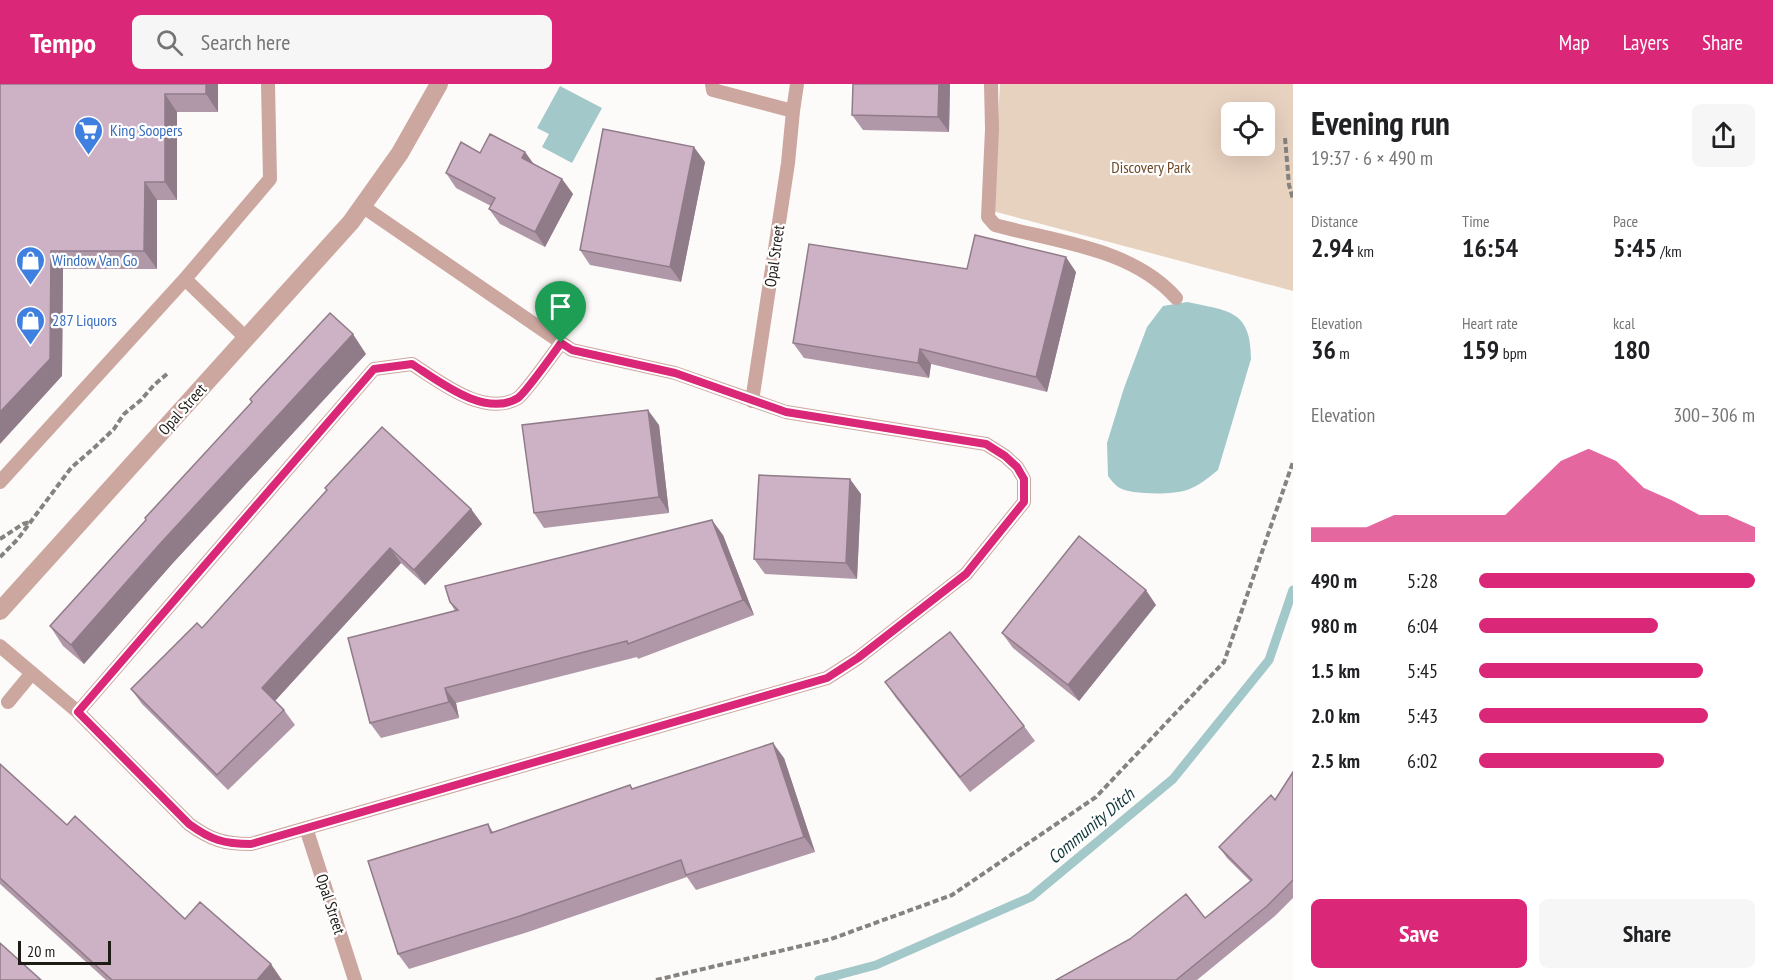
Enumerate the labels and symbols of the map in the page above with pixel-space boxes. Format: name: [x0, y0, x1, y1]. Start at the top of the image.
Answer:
supermarket icon: King Soopers: [73, 114, 105, 156]
place label: King Soopers: [110, 120, 183, 140]
park label: Discovery Park: [1111, 157, 1191, 177]
street label: Opal Street: [760, 223, 788, 288]
shop icon: Window Van Go: [15, 244, 47, 286]
place label: Window Van Go: [52, 250, 138, 270]
pin: [535, 281, 586, 343]
shop icon: 287 Liquors: [15, 304, 47, 346]
place label: 287 Liquors: [52, 310, 117, 330]
street label: Opal Street: [154, 379, 211, 439]
water label: Community Ditch: [1043, 782, 1139, 868]
street label: Opal Street: [312, 871, 350, 937]
scale bar: [18, 938, 111, 966]

